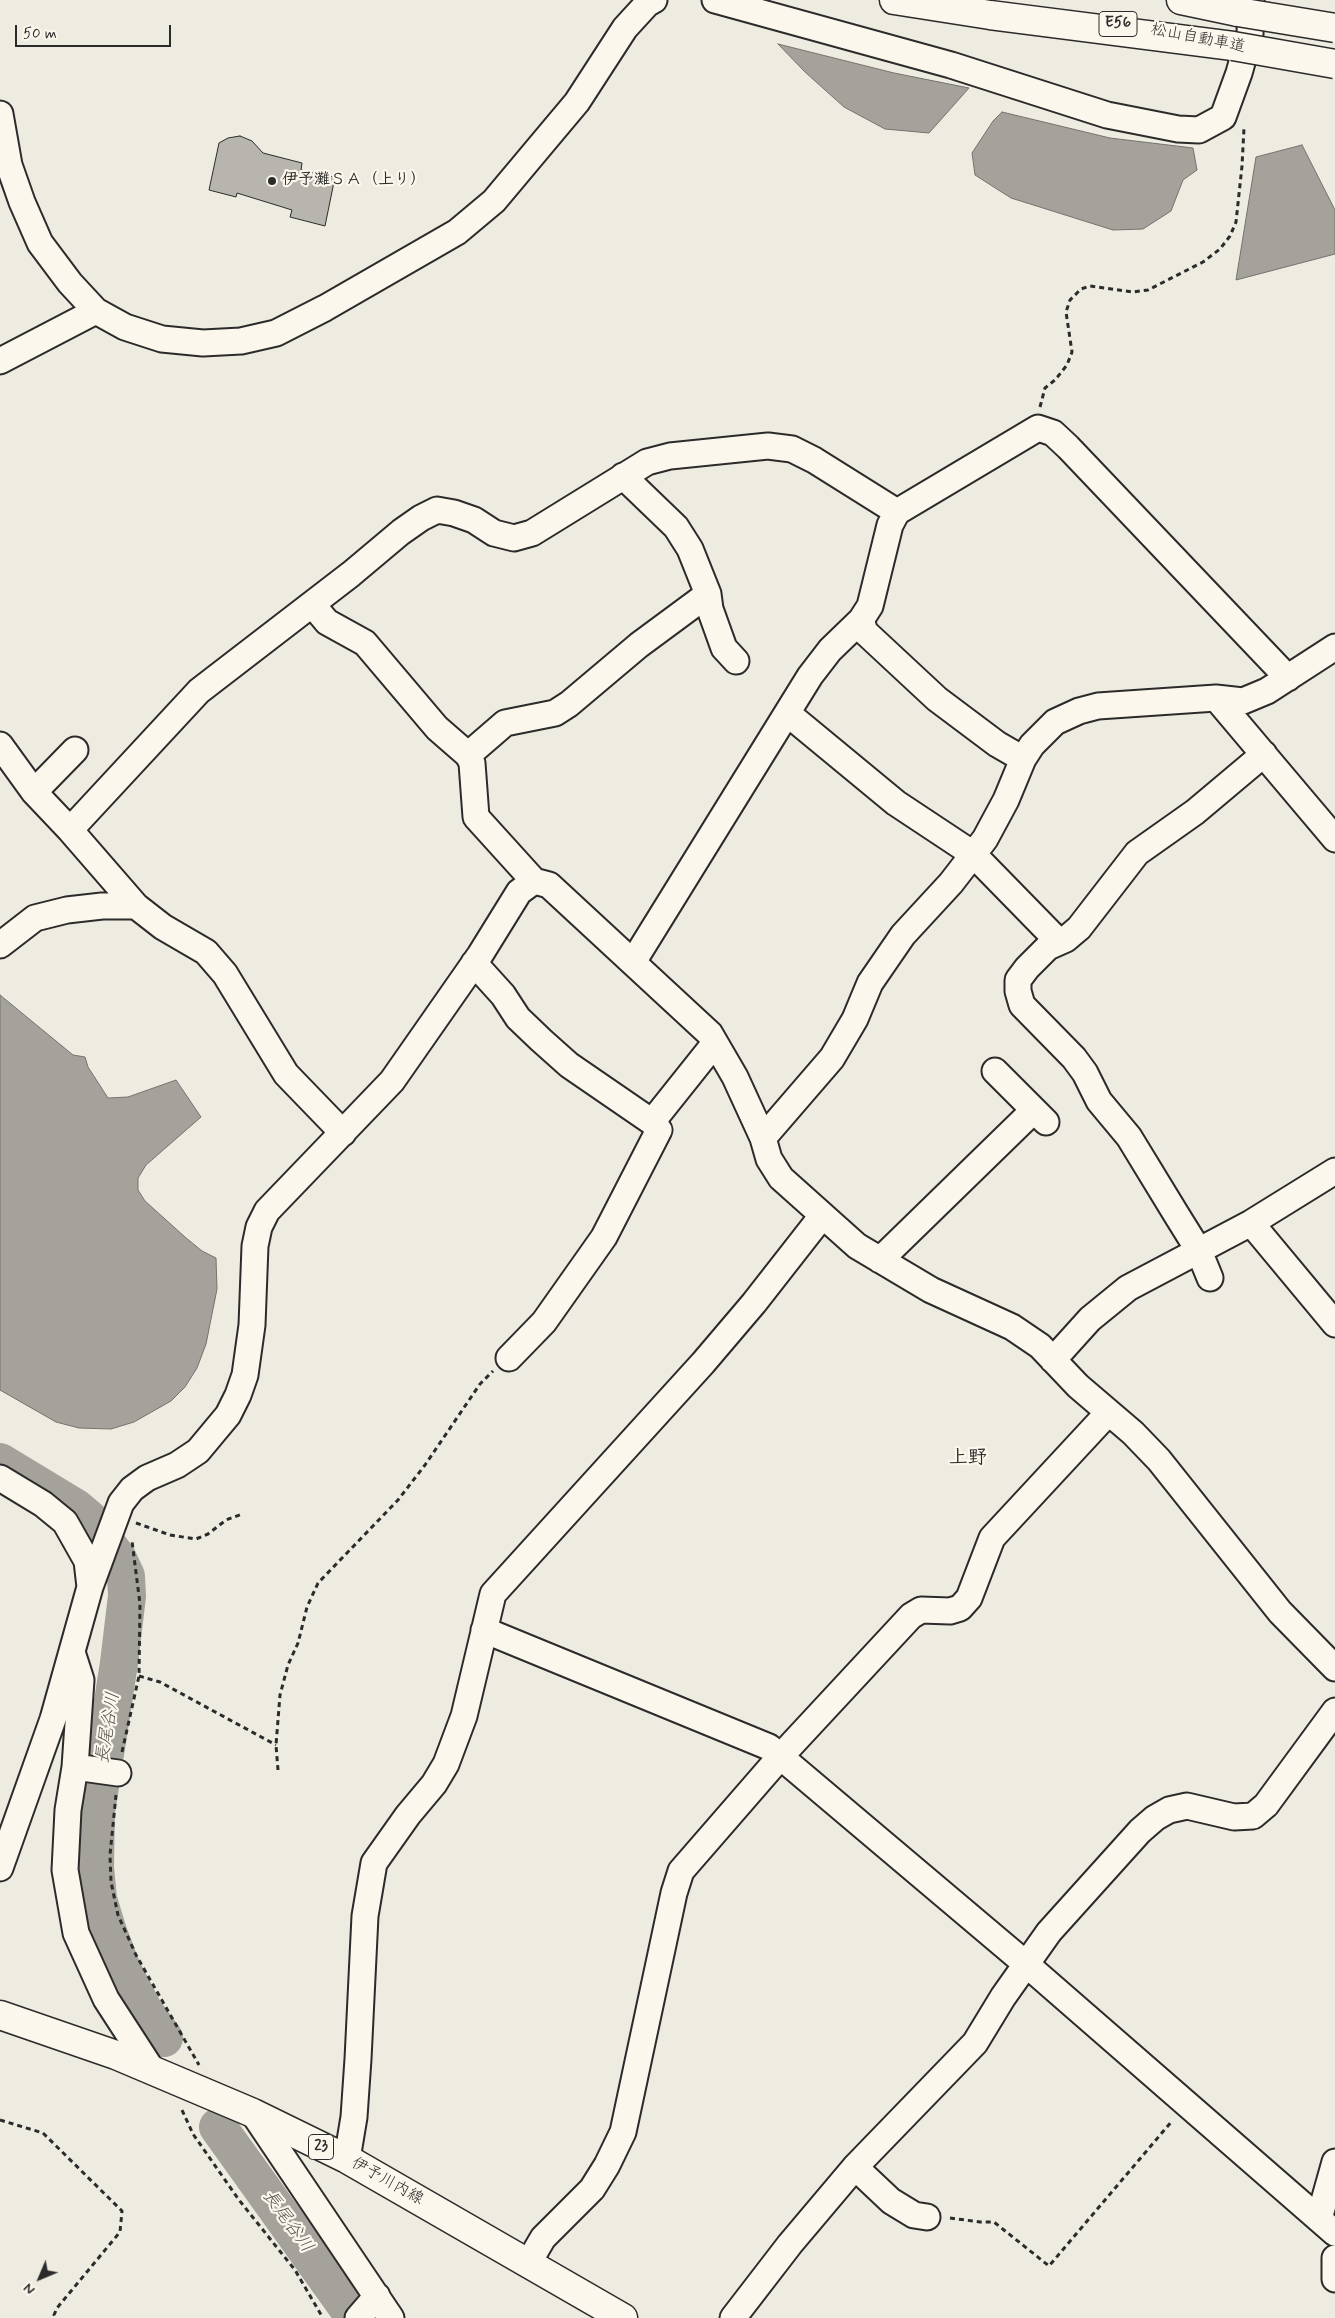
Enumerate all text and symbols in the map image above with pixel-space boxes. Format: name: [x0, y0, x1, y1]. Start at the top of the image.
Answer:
road number: E56: [1099, 12, 1137, 36]
scale bar: [18, 15, 174, 47]
street label: 松山自動車道: [1149, 20, 1247, 58]
text: 50 m: [23, 24, 57, 44]
place label: 伊予灘ＳＡ（上り）: [282, 171, 426, 191]
marker: 伊予灘ＳＡ（上り）: [266, 175, 278, 187]
district label: 上野: [949, 1448, 987, 1470]
water label: 長尾谷川: [93, 1691, 125, 1765]
road number: 23: [308, 2134, 334, 2160]
street label: 伊予川内線: [347, 2154, 427, 2210]
water label: 長尾谷川: [257, 2187, 317, 2257]
north arrow: [15, 2253, 65, 2303]
text: N: [20, 2279, 39, 2298]

